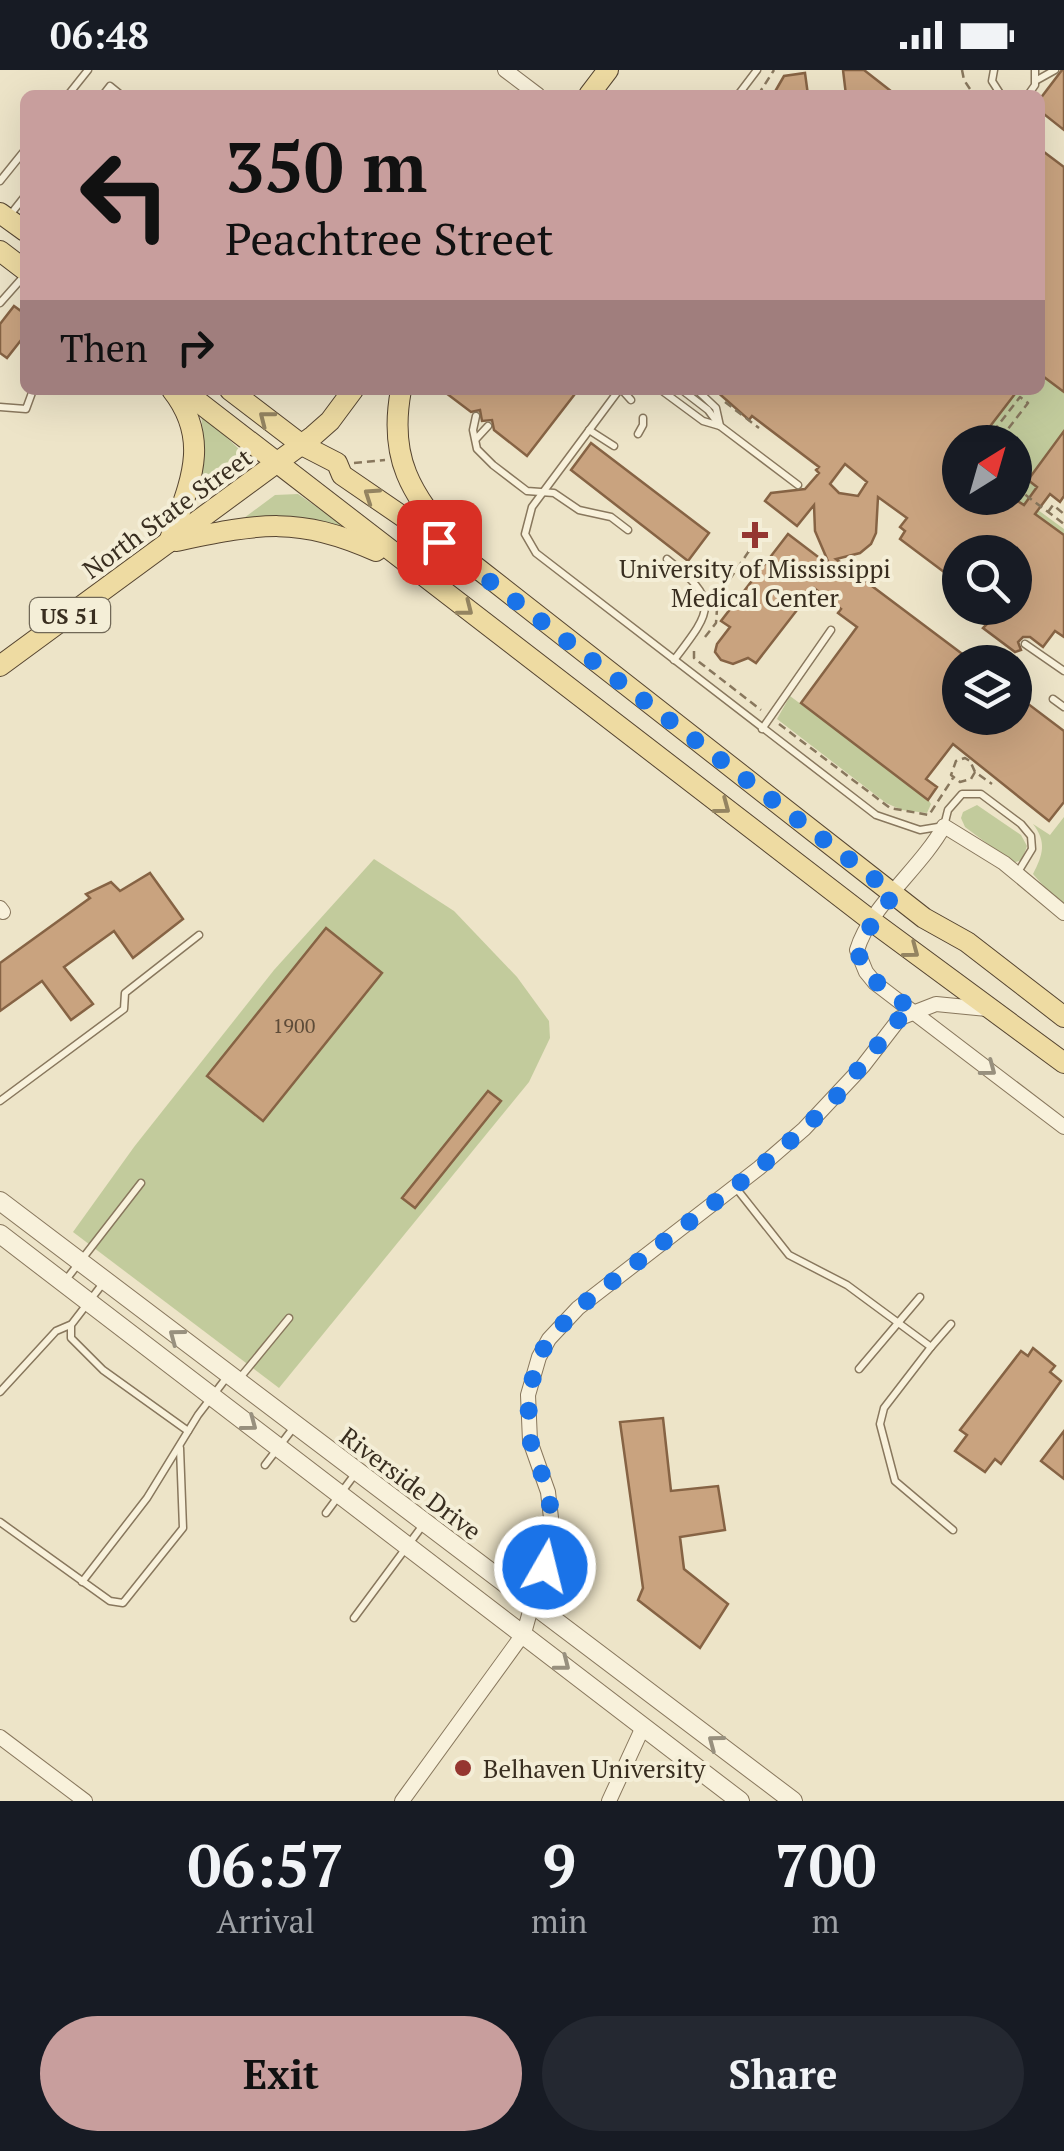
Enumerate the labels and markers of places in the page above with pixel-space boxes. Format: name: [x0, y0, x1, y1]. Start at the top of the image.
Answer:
pin: [397, 500, 482, 585]
marker: University of Mississippi Medical Center: [742, 522, 768, 548]
place label: University of Mississippi Medical Center: [619, 552, 891, 614]
place label: Belhaven University: [483, 1752, 706, 1785]
marker: Belhaven University: [452, 1757, 474, 1779]

